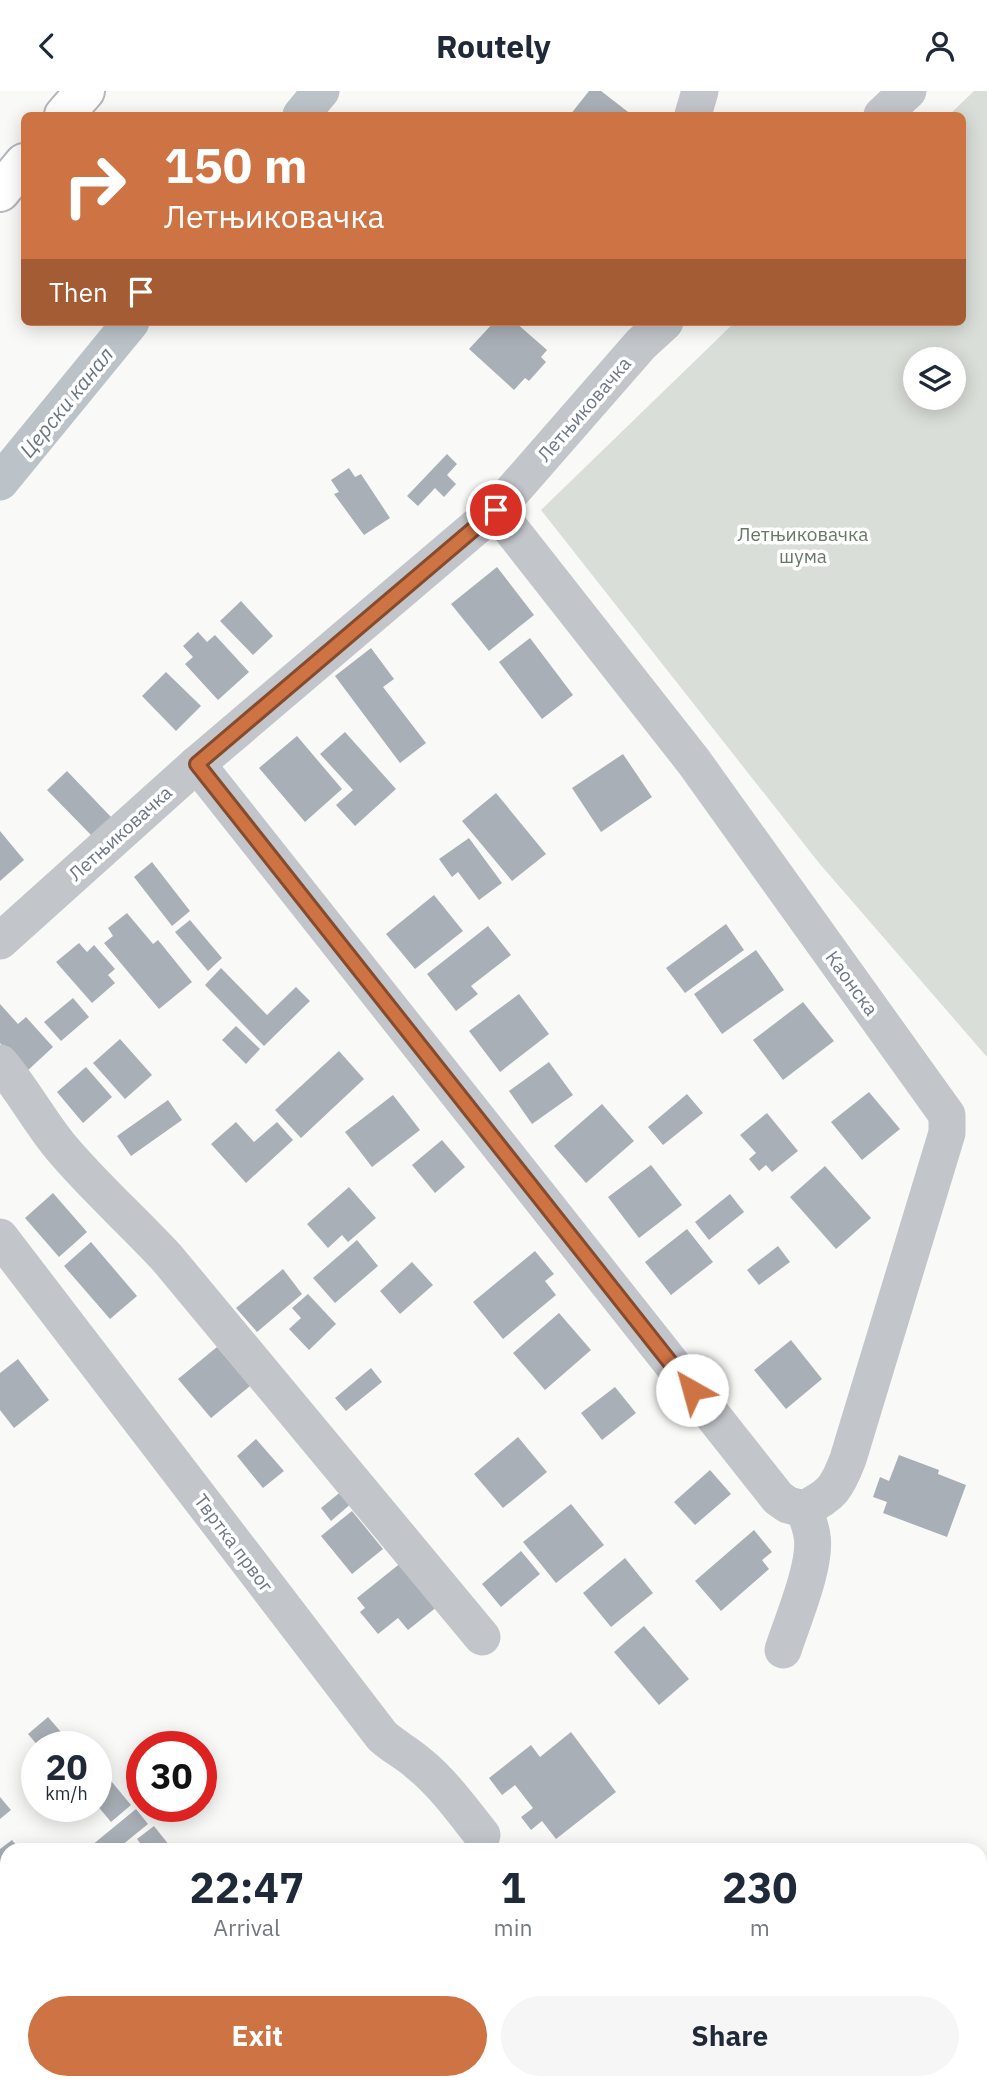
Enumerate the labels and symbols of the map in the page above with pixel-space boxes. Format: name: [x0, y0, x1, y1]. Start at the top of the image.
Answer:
water label: Церски канал: [13, 341, 119, 463]
street label: Летњиковачка: [532, 352, 636, 466]
pin: [466, 480, 526, 540]
park label: Летњиковачка шума: [738, 522, 869, 568]
street label: Летњиковачка: [63, 780, 177, 886]
street label: Каонска: [820, 946, 884, 1020]
position arrow: [655, 1353, 729, 1427]
street label: Твртка првог: [189, 1489, 279, 1597]
speed limit sign: 30: [126, 1731, 217, 1822]

